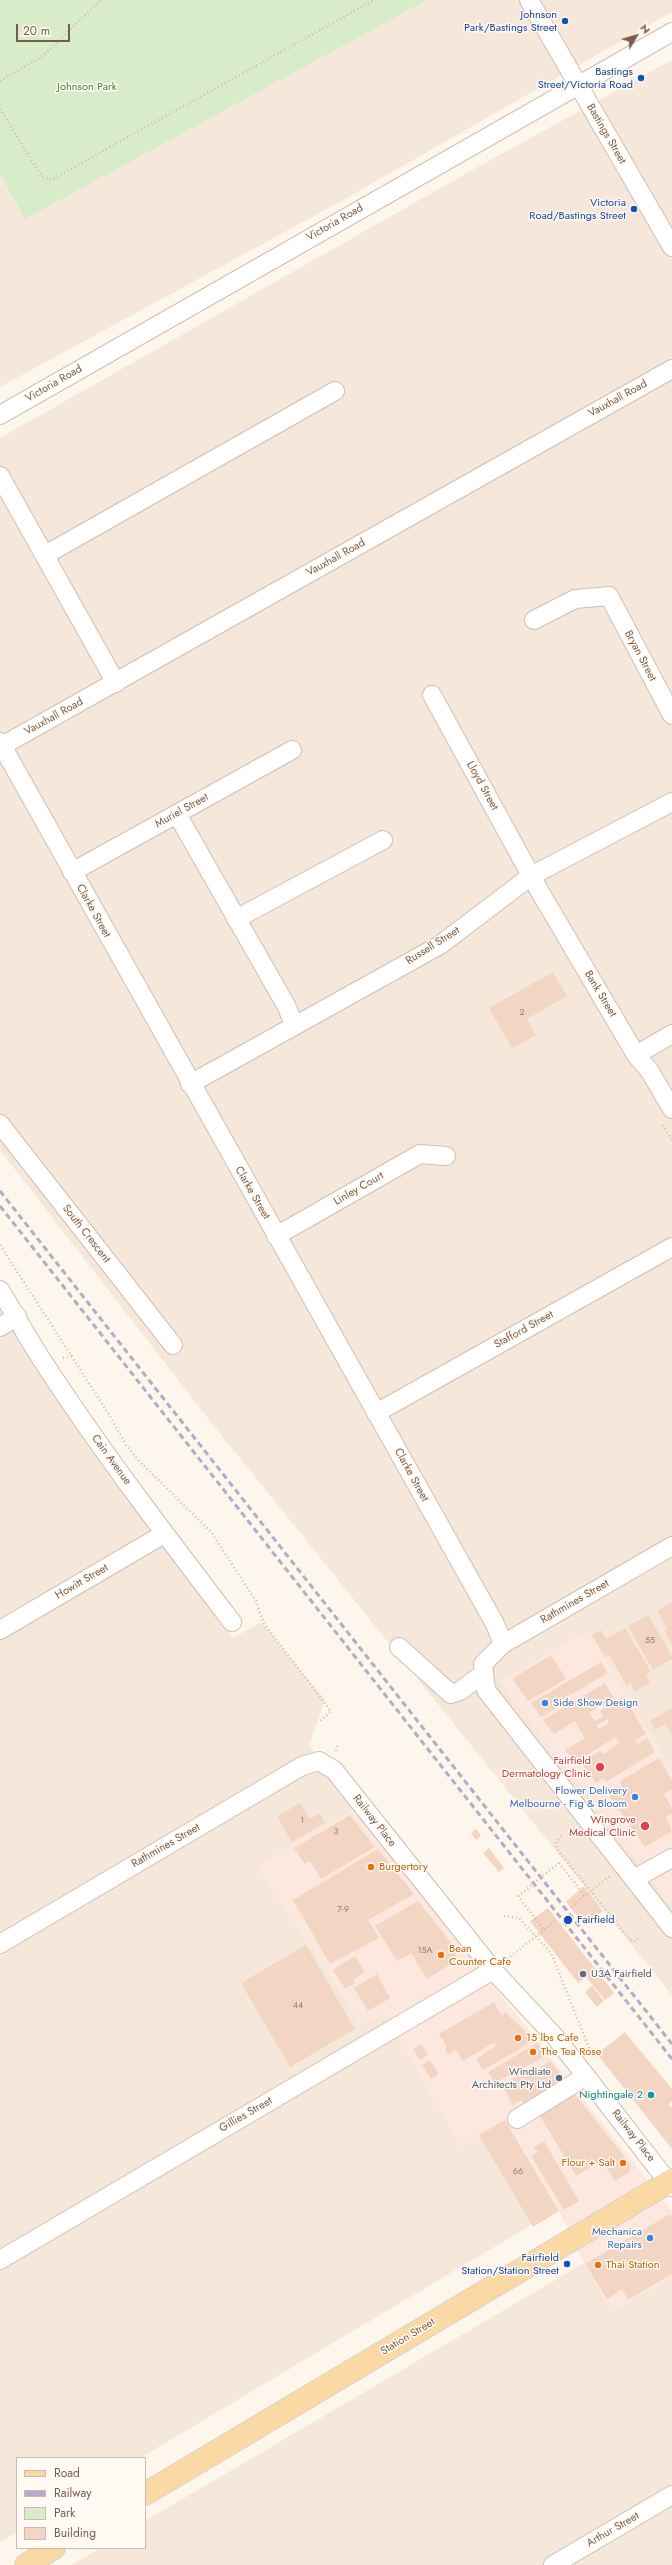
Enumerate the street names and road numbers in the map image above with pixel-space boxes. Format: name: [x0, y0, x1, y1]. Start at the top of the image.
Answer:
street label: Bastings Street: [583, 102, 629, 166]
street label: Victoria Road: [304, 202, 366, 244]
street label: Victoria Road: [23, 363, 85, 405]
street label: Vauxhall Road: [586, 377, 650, 421]
street label: Vauxhall Road: [304, 536, 368, 580]
street label: Bryan Street: [621, 628, 659, 684]
street label: Vauxhall Road: [22, 695, 86, 739]
street label: Lloyd Street: [463, 759, 501, 813]
street label: Muriel Street: [153, 791, 211, 831]
street label: Clarke Street: [73, 882, 113, 940]
street label: Russell Street: [404, 924, 462, 968]
street label: Bank Street: [581, 968, 619, 1020]
street label: Clarke Street: [232, 1164, 272, 1222]
street label: Linley Court: [332, 1169, 386, 1209]
street label: South Crescent: [59, 1202, 113, 1266]
street label: Stafford Street: [492, 1308, 556, 1352]
street label: Cain Avenue: [88, 1432, 134, 1488]
street label: Clarke Street: [391, 1446, 431, 1504]
street label: Howitt Street: [53, 1562, 111, 1602]
street label: Rathmines Street: [538, 1577, 612, 1627]
street label: Railway Place: [350, 1792, 398, 1850]
street label: Rathmines Street: [129, 1821, 203, 1871]
street label: Gillies Street: [217, 2095, 275, 2135]
street label: Railway Place: [609, 2107, 657, 2165]
street label: Station Street: [379, 2316, 437, 2358]
street label: Arthur Street: [584, 2510, 642, 2550]

